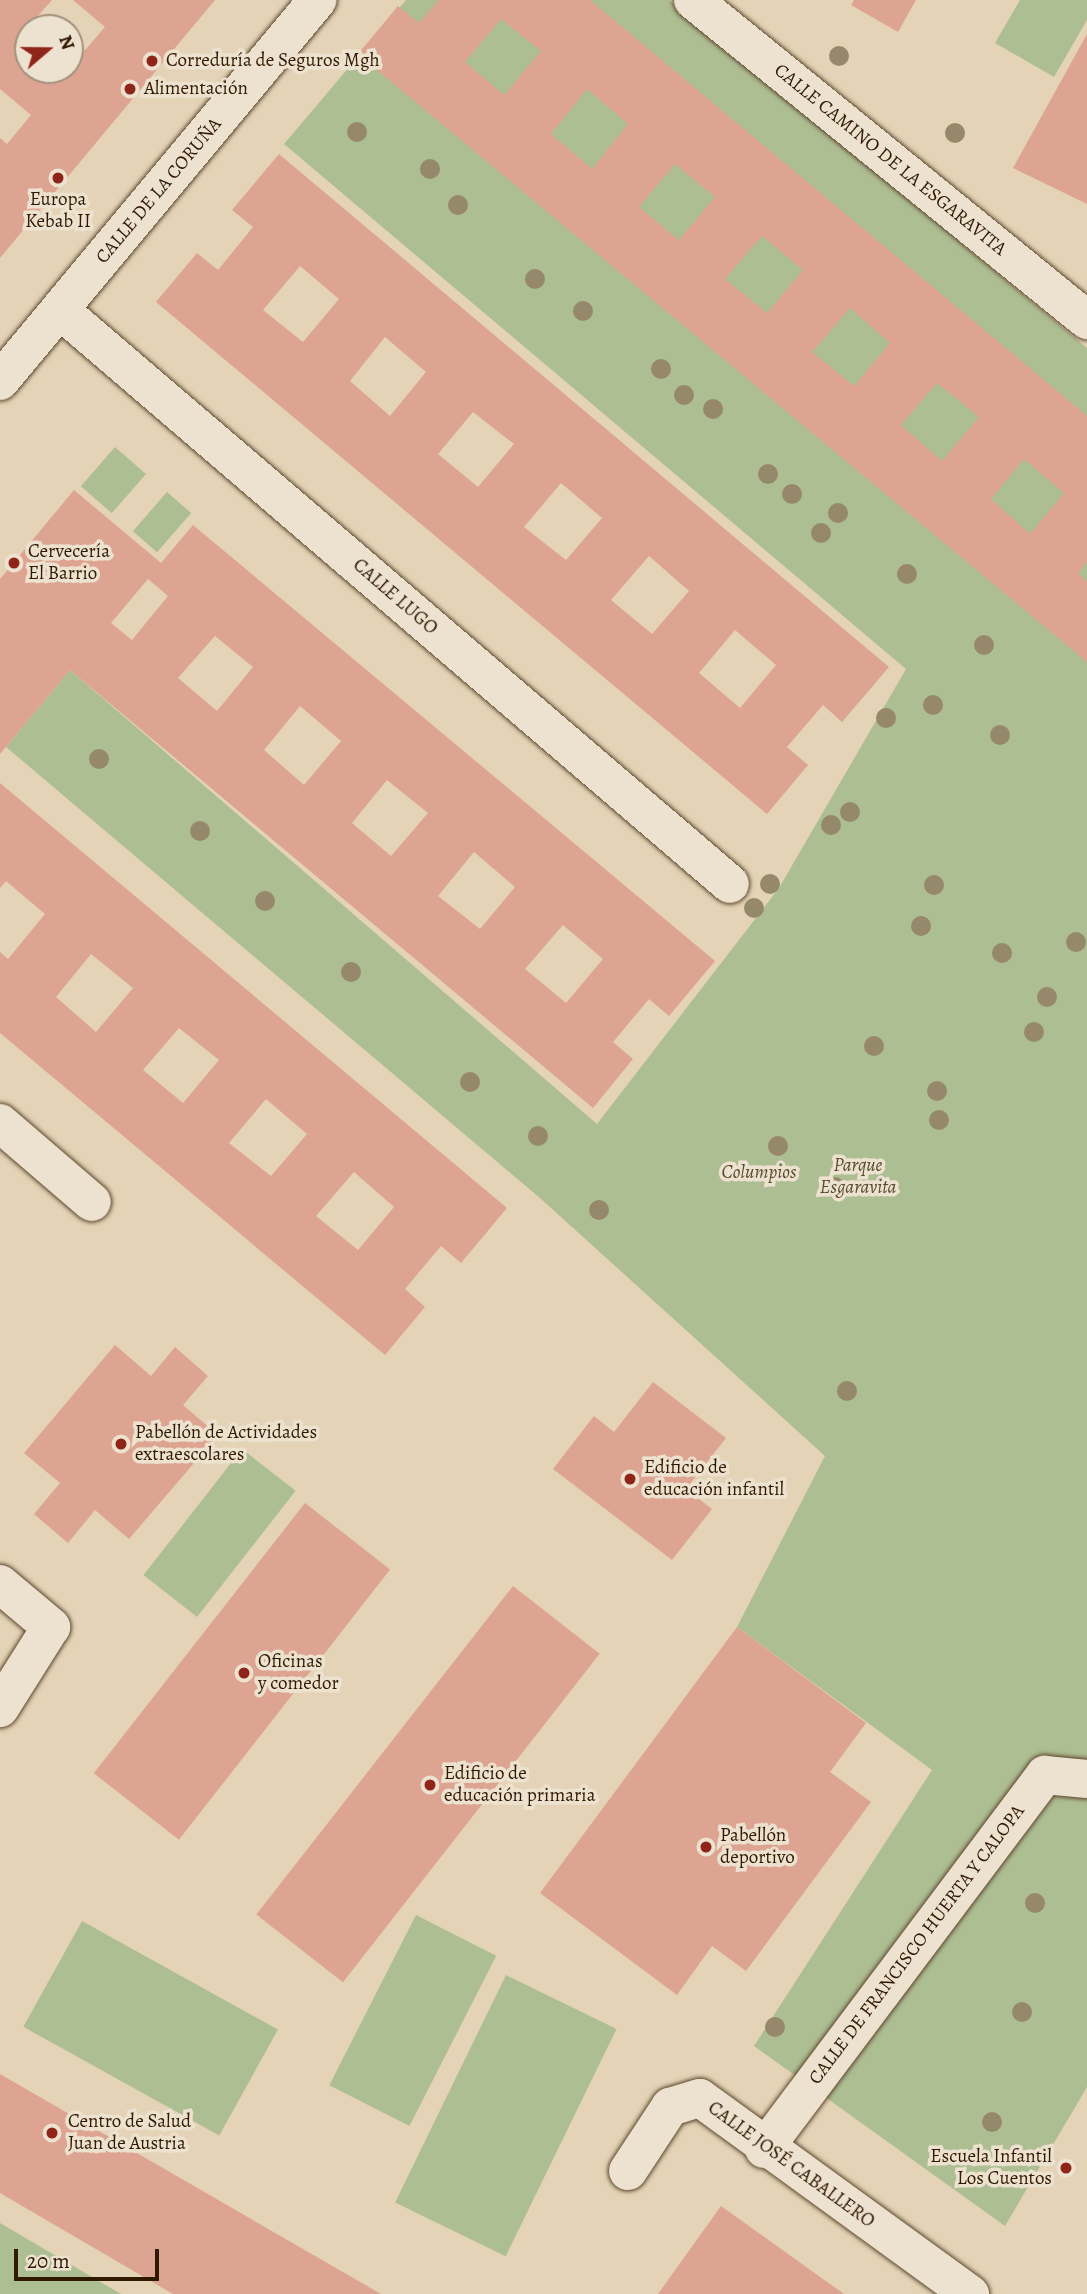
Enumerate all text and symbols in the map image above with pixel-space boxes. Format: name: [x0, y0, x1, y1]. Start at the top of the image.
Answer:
north arrow: [14, 14, 84, 84]
text: N: [52, 32, 81, 53]
place label: Correduría de Seguros Mgh: [166, 50, 380, 72]
marker: Correduría de Seguros Mgh: [144, 53, 160, 69]
street label: CALLE CAMINO DE LA ESGARAVITA: [769, 59, 1011, 261]
place label: Alimentación: [144, 78, 248, 100]
marker: Alimentación: [122, 81, 138, 97]
street label: CALLE DE LA CORUÑA: [91, 113, 227, 269]
marker: Europa Kebab II: [50, 170, 66, 186]
place label: Europa Kebab II: [25, 189, 91, 233]
place label: Cervecería El Barrio: [28, 541, 110, 585]
street label: CALLE LUGO: [348, 554, 442, 640]
marker: Cervecería El Barrio: [6, 555, 22, 571]
park label: Parque Esgaravita: [820, 1155, 896, 1199]
park label: Columpios: [722, 1162, 796, 1184]
place label: Pabellón de Actividades extraescolares: [135, 1422, 317, 1466]
marker: Pabellón de Actividades extraescolares: [113, 1436, 129, 1452]
place label: Edificio de educación infantil: [644, 1457, 784, 1501]
marker: Edificio de educación infantil: [622, 1471, 638, 1487]
place label: Oficinas y comedor: [258, 1651, 339, 1695]
marker: Oficinas y comedor: [236, 1665, 252, 1681]
place label: Edificio de educación primaria: [444, 1763, 596, 1807]
marker: Edificio de educación primaria: [422, 1777, 438, 1793]
street label: CALLE DE FRANCISCO HUERTA Y CALOPA: [804, 1801, 1030, 2089]
place label: Pabellón deportivo: [720, 1825, 795, 1869]
marker: Pabellón deportivo: [698, 1839, 714, 1855]
street label: CALLE JOSÉ CABALLERO: [703, 2097, 879, 2233]
place label: Centro de Salud Juan de Austria: [68, 2111, 191, 2155]
marker: Centro de Salud Juan de Austria: [42, 2123, 62, 2143]
place label: Escuela Infantil Los Cuentos: [930, 2146, 1052, 2190]
marker: Escuela Infantil Los Cuentos: [1058, 2160, 1074, 2176]
scale bar: [18, 2234, 163, 2278]
text: 20 m: [27, 2247, 70, 2275]

